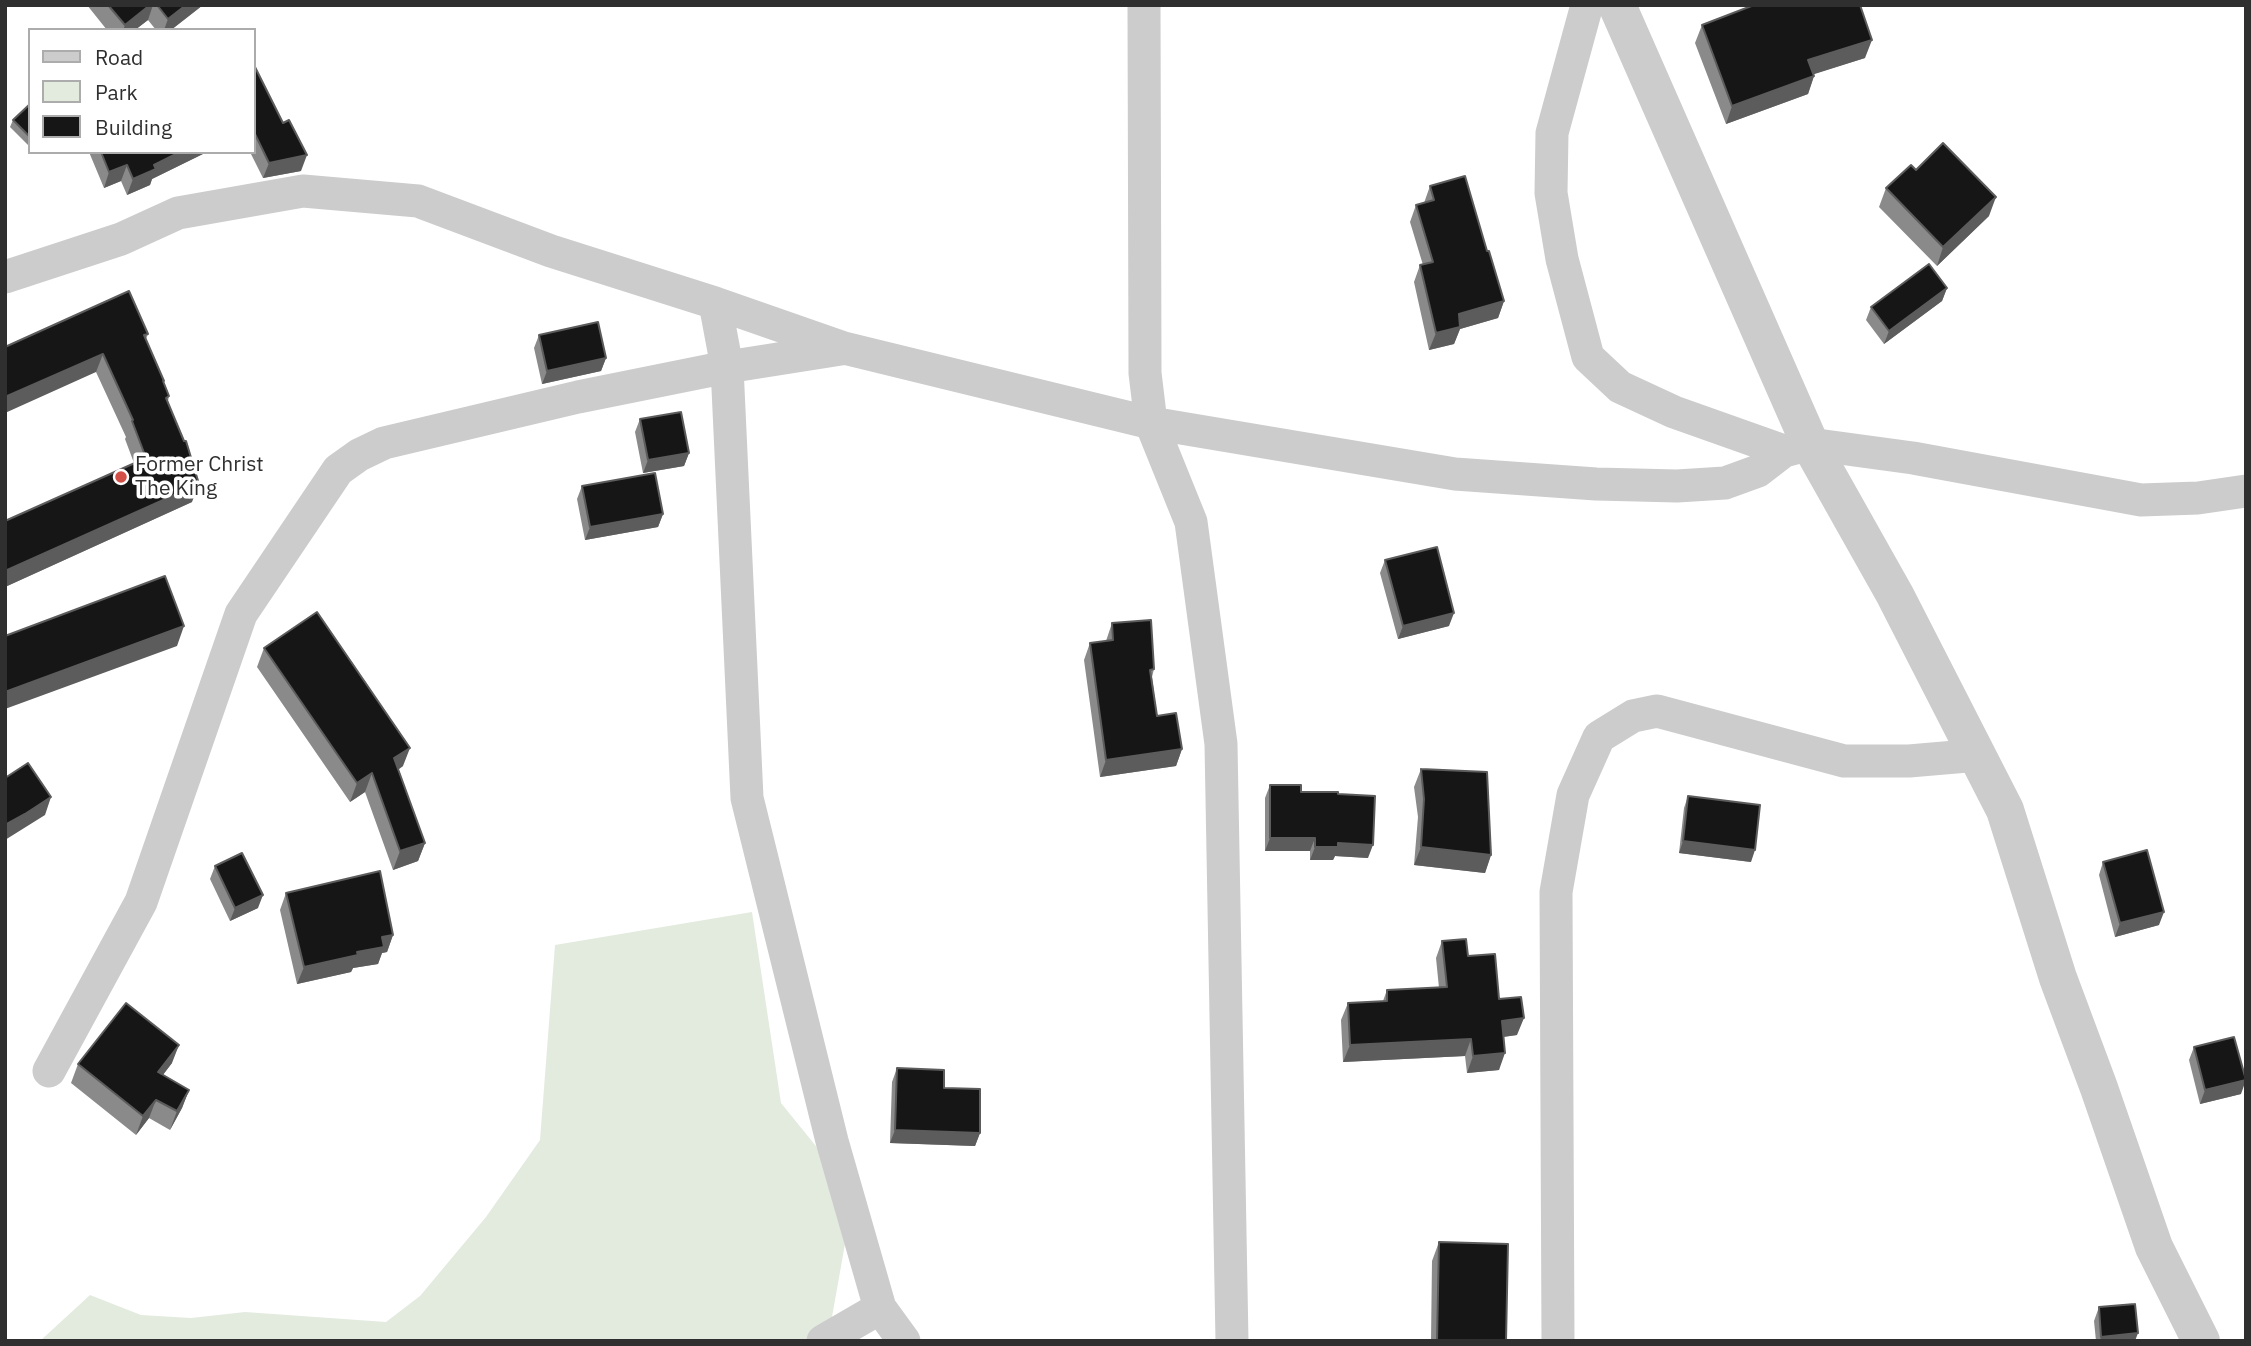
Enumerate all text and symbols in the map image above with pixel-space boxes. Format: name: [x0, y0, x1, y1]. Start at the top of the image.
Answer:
legend: [28, 28, 256, 154]
text: Road: [95, 43, 143, 71]
text: Park: [95, 78, 138, 106]
text: Building: [95, 113, 172, 141]
place label: Former Christ The King: [135, 452, 264, 502]
marker: Former Christ The King: [113, 469, 129, 485]

